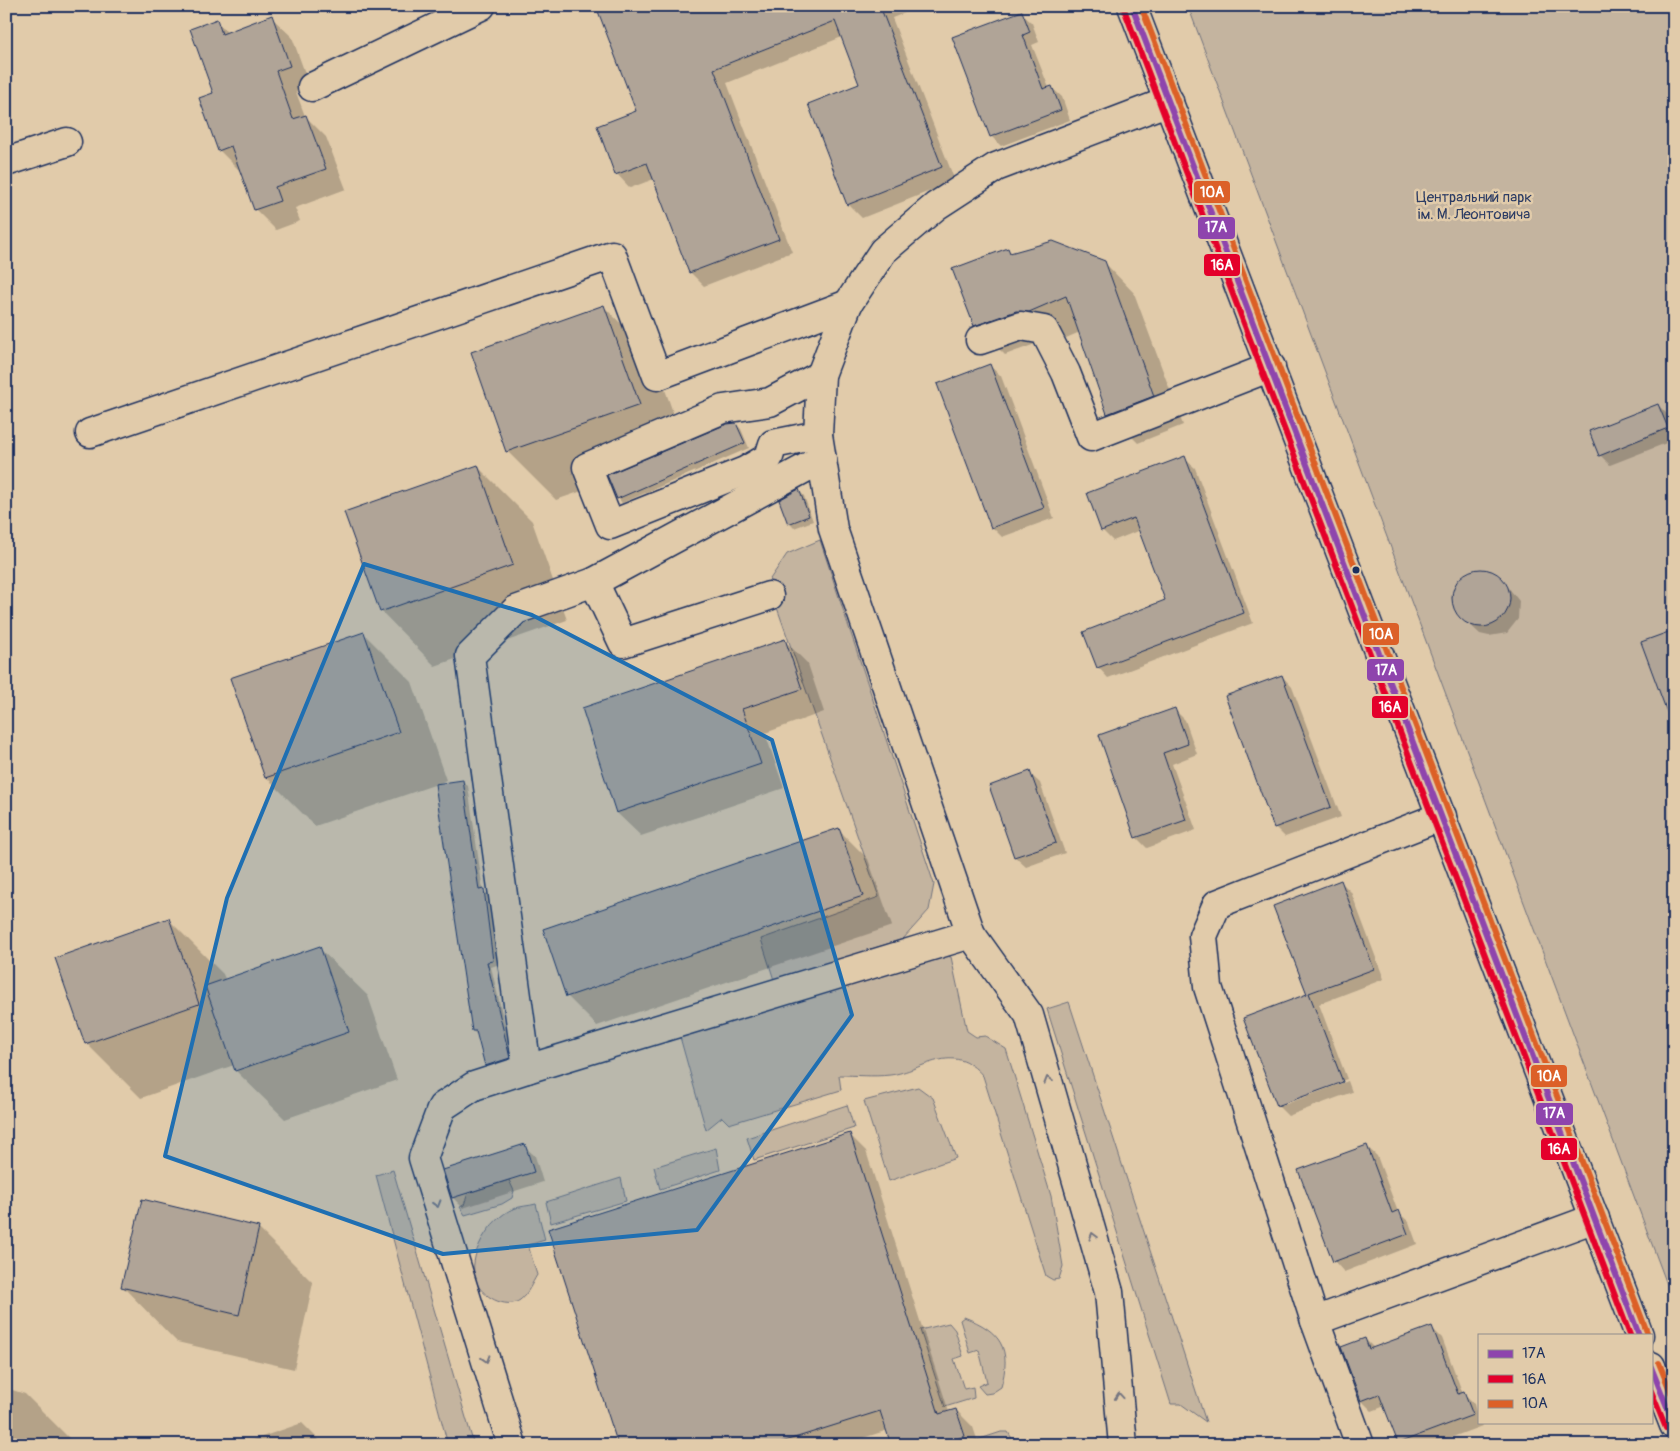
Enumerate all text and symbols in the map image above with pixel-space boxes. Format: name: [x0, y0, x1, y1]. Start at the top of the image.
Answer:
line badge: 10А: [1193, 180, 1231, 204]
text: 10А: [1200, 184, 1224, 201]
park label: Центральний парк ім. М. Леонтовича: [1416, 188, 1532, 224]
line badge: 17А: [1197, 216, 1236, 240]
text: 17А: [1205, 219, 1227, 236]
line badge: 16А: [1203, 253, 1241, 277]
text: 16А: [1211, 257, 1233, 274]
unlabelled marker: [1351, 565, 1361, 575]
line badge: 10А: [1362, 622, 1400, 646]
text: 10А: [1369, 626, 1393, 643]
line badge: 17А: [1366, 658, 1405, 682]
text: 17А: [1375, 662, 1397, 679]
line badge: 16А: [1371, 695, 1409, 719]
text: 16А: [1379, 699, 1401, 716]
line badge: 10А: [1530, 1064, 1568, 1088]
text: 10А: [1537, 1068, 1561, 1085]
one-way arrow: [1043, 1077, 1053, 1085]
line badge: 17А: [1535, 1102, 1574, 1126]
text: 17А: [1543, 1105, 1565, 1122]
line badge: 16А: [1540, 1137, 1578, 1161]
text: 16А: [1548, 1141, 1570, 1158]
one-way arrow: [432, 1200, 442, 1208]
one-way arrow: [1088, 1232, 1099, 1241]
legend: [1478, 1334, 1652, 1424]
text: 17А: [1522, 1344, 1546, 1363]
one-way arrow: [480, 1355, 490, 1363]
text: 16А: [1522, 1370, 1547, 1389]
one-way arrow: [1114, 1392, 1125, 1400]
text: 10А: [1522, 1394, 1548, 1413]

